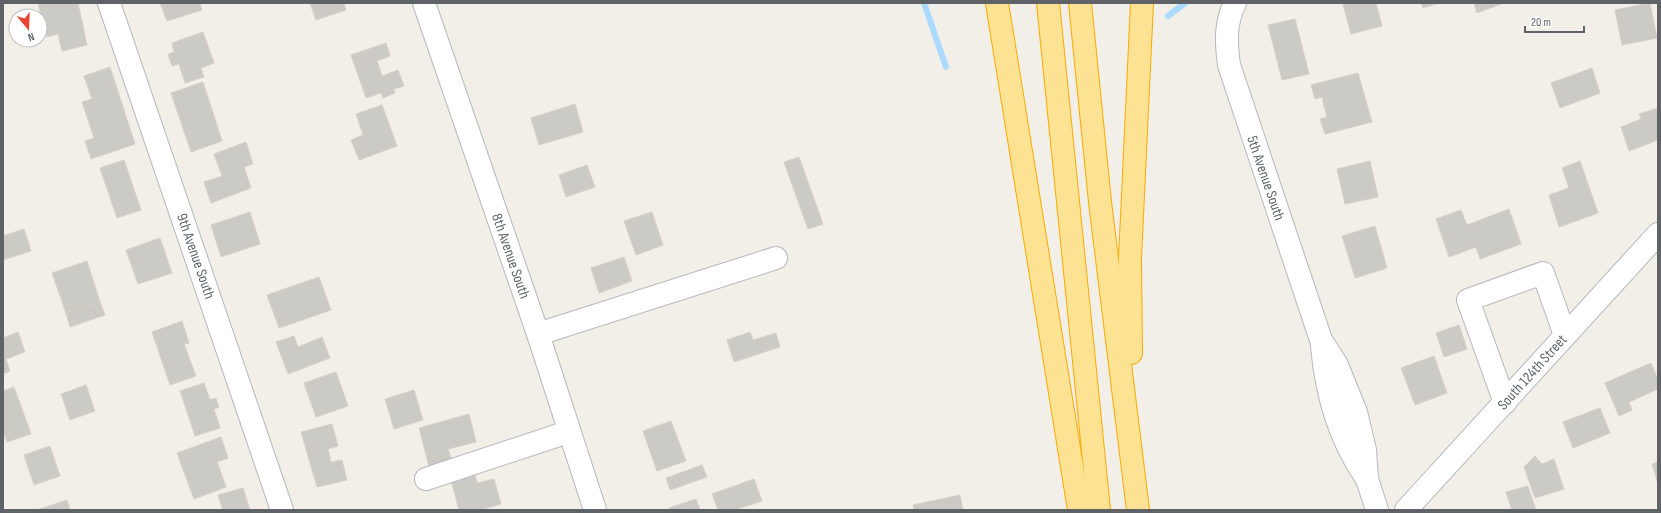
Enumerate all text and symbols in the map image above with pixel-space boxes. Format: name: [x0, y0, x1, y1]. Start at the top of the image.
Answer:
north arrow: [8, 8, 48, 48]
scale bar: [1525, 8, 1584, 34]
text: 20 m: [1531, 15, 1551, 30]
text: N: [26, 30, 36, 44]
street label: 5th Avenue South: [1242, 133, 1289, 223]
street label: 9th Avenue South: [172, 211, 219, 301]
street label: 8th Avenue South: [487, 211, 534, 301]
street label: South 124th Street: [1493, 330, 1572, 414]

